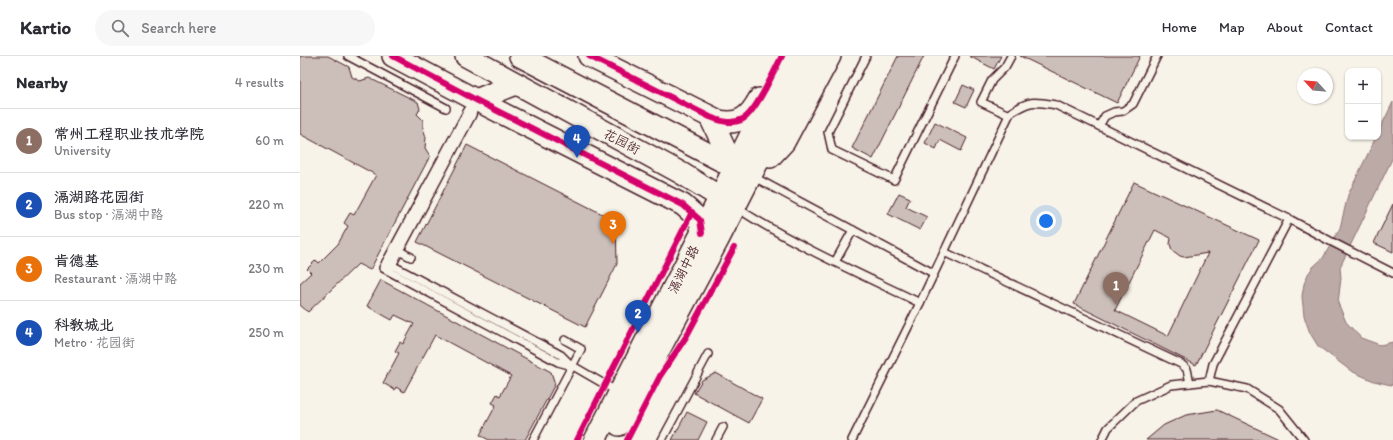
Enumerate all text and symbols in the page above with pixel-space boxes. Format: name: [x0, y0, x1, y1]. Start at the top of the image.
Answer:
search box: [95, 10, 375, 46]
text: Kartio: [20, 16, 71, 39]
icon: search: [109, 17, 131, 39]
text: Search here: [141, 19, 216, 37]
text: Home: [1162, 19, 1197, 36]
text: Map: [1219, 19, 1245, 36]
text: About: [1267, 19, 1303, 36]
text: Contact: [1325, 19, 1373, 36]
north arrow: [1297, 68, 1333, 104]
map controls: [1345, 68, 1381, 140]
button: +: [1345, 68, 1381, 104]
text: Nearby: [16, 72, 68, 92]
text: 4 results: [235, 75, 284, 90]
button: −: [1345, 104, 1381, 140]
text: 常州工程职业技术学院: [54, 125, 204, 143]
pin: 4: [564, 125, 590, 158]
street label: 花园街: [601, 126, 643, 157]
text: 1: [26, 133, 32, 148]
text: 60 m: [255, 133, 284, 148]
text: University: [54, 143, 111, 158]
text: 滆湖路花园街: [54, 188, 144, 206]
text: 2: [26, 197, 32, 212]
text: 220 m: [248, 197, 284, 212]
text: Bus stop · 滆湖中路: [54, 207, 163, 222]
pin: 3: [600, 211, 626, 244]
your location: [1036, 211, 1056, 231]
street label: 滆湖中路: [665, 243, 702, 296]
text: 肯德基: [54, 252, 99, 270]
text: 3: [25, 261, 33, 276]
text: 230 m: [248, 261, 284, 276]
text: Restaurant · 滆湖中路: [54, 271, 177, 286]
pin: 1: [1103, 272, 1129, 305]
pin: 2: [625, 300, 651, 333]
text: 科教城北: [54, 316, 114, 334]
text: 4: [25, 325, 33, 340]
text: 250 m: [248, 325, 284, 340]
text: Metro · 花园街: [54, 335, 135, 350]

